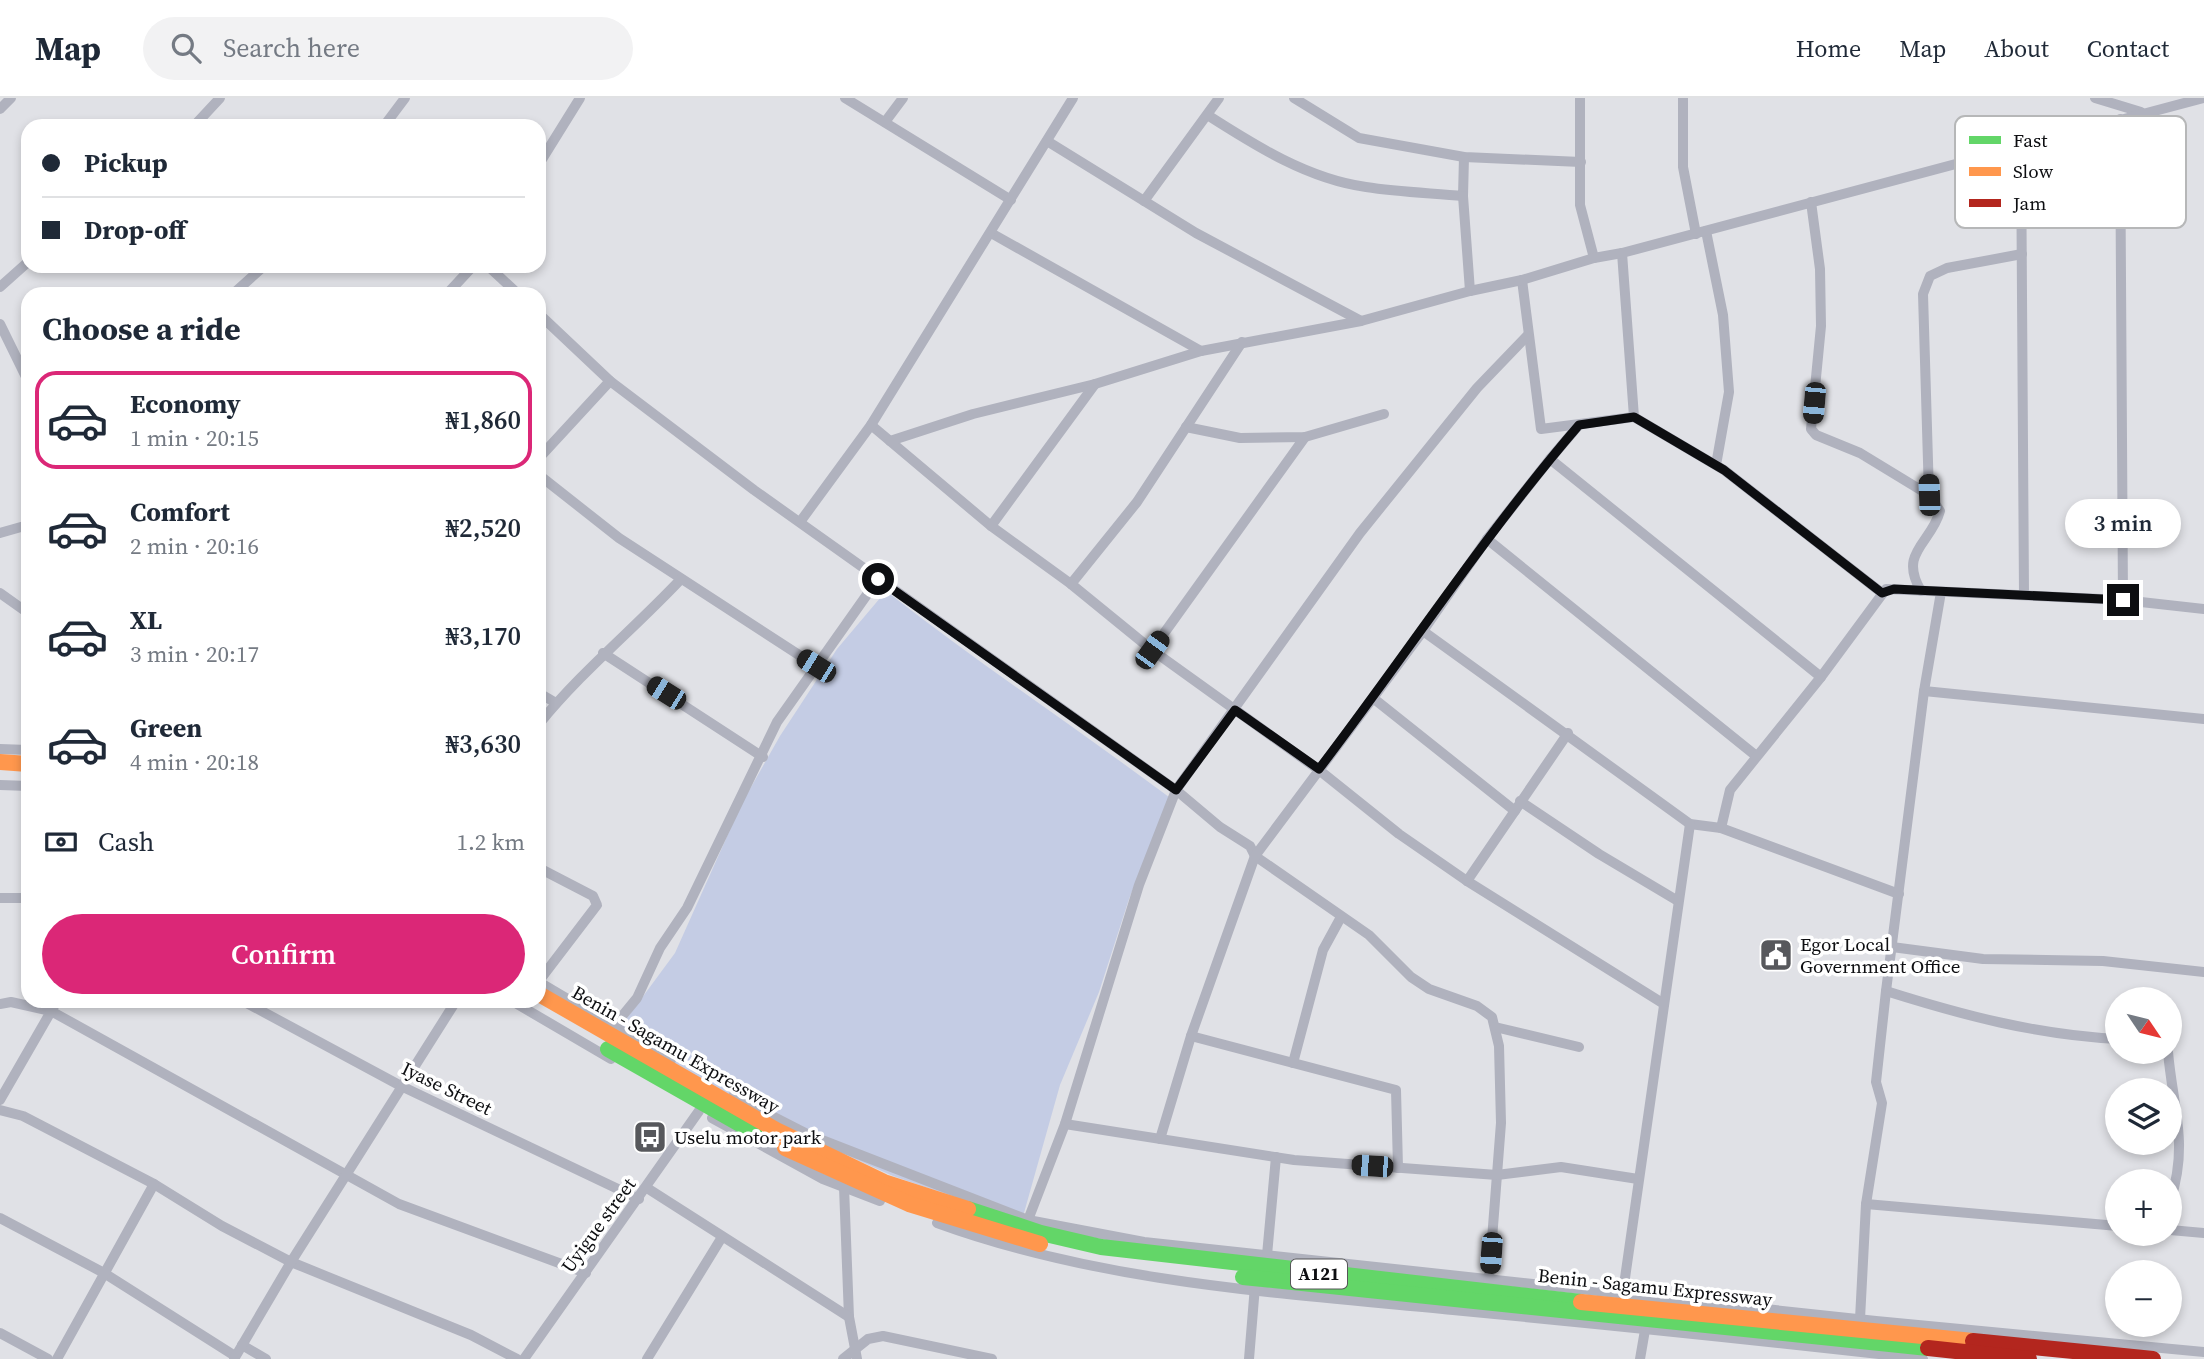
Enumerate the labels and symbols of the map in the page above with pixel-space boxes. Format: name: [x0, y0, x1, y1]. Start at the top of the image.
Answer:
legend: [1955, 116, 2186, 228]
text: Fast: [2013, 127, 2048, 153]
text: Slow: [2013, 158, 2054, 184]
text: Jam: [2012, 190, 2046, 216]
car: [1802, 381, 1827, 425]
car: [1918, 474, 1941, 516]
callout: 3 min: [2065, 498, 2181, 547]
route start: [862, 563, 894, 595]
route end: [2107, 584, 2139, 616]
car: [1132, 627, 1173, 673]
car: [793, 646, 840, 686]
car: [643, 673, 690, 713]
place label: Egor Local Government Office: [1800, 931, 1960, 979]
public building icon: Egor Local Government Office: [1757, 936, 1795, 974]
street label: Benin - Sagamu Expressway: [568, 979, 785, 1119]
north arrow: [2105, 987, 2182, 1064]
street label: Iyase Street: [398, 1055, 497, 1121]
bus stop icon: Uselu motor park: [631, 1118, 669, 1156]
place label: Uselu motor park: [674, 1124, 822, 1150]
car: [1351, 1154, 1394, 1178]
street label: Uyigue street: [555, 1172, 642, 1278]
car: [1480, 1231, 1503, 1275]
road number: A121: [1291, 1260, 1347, 1288]
street label: Benin - Sagamu Expressway: [1537, 1262, 1774, 1312]

